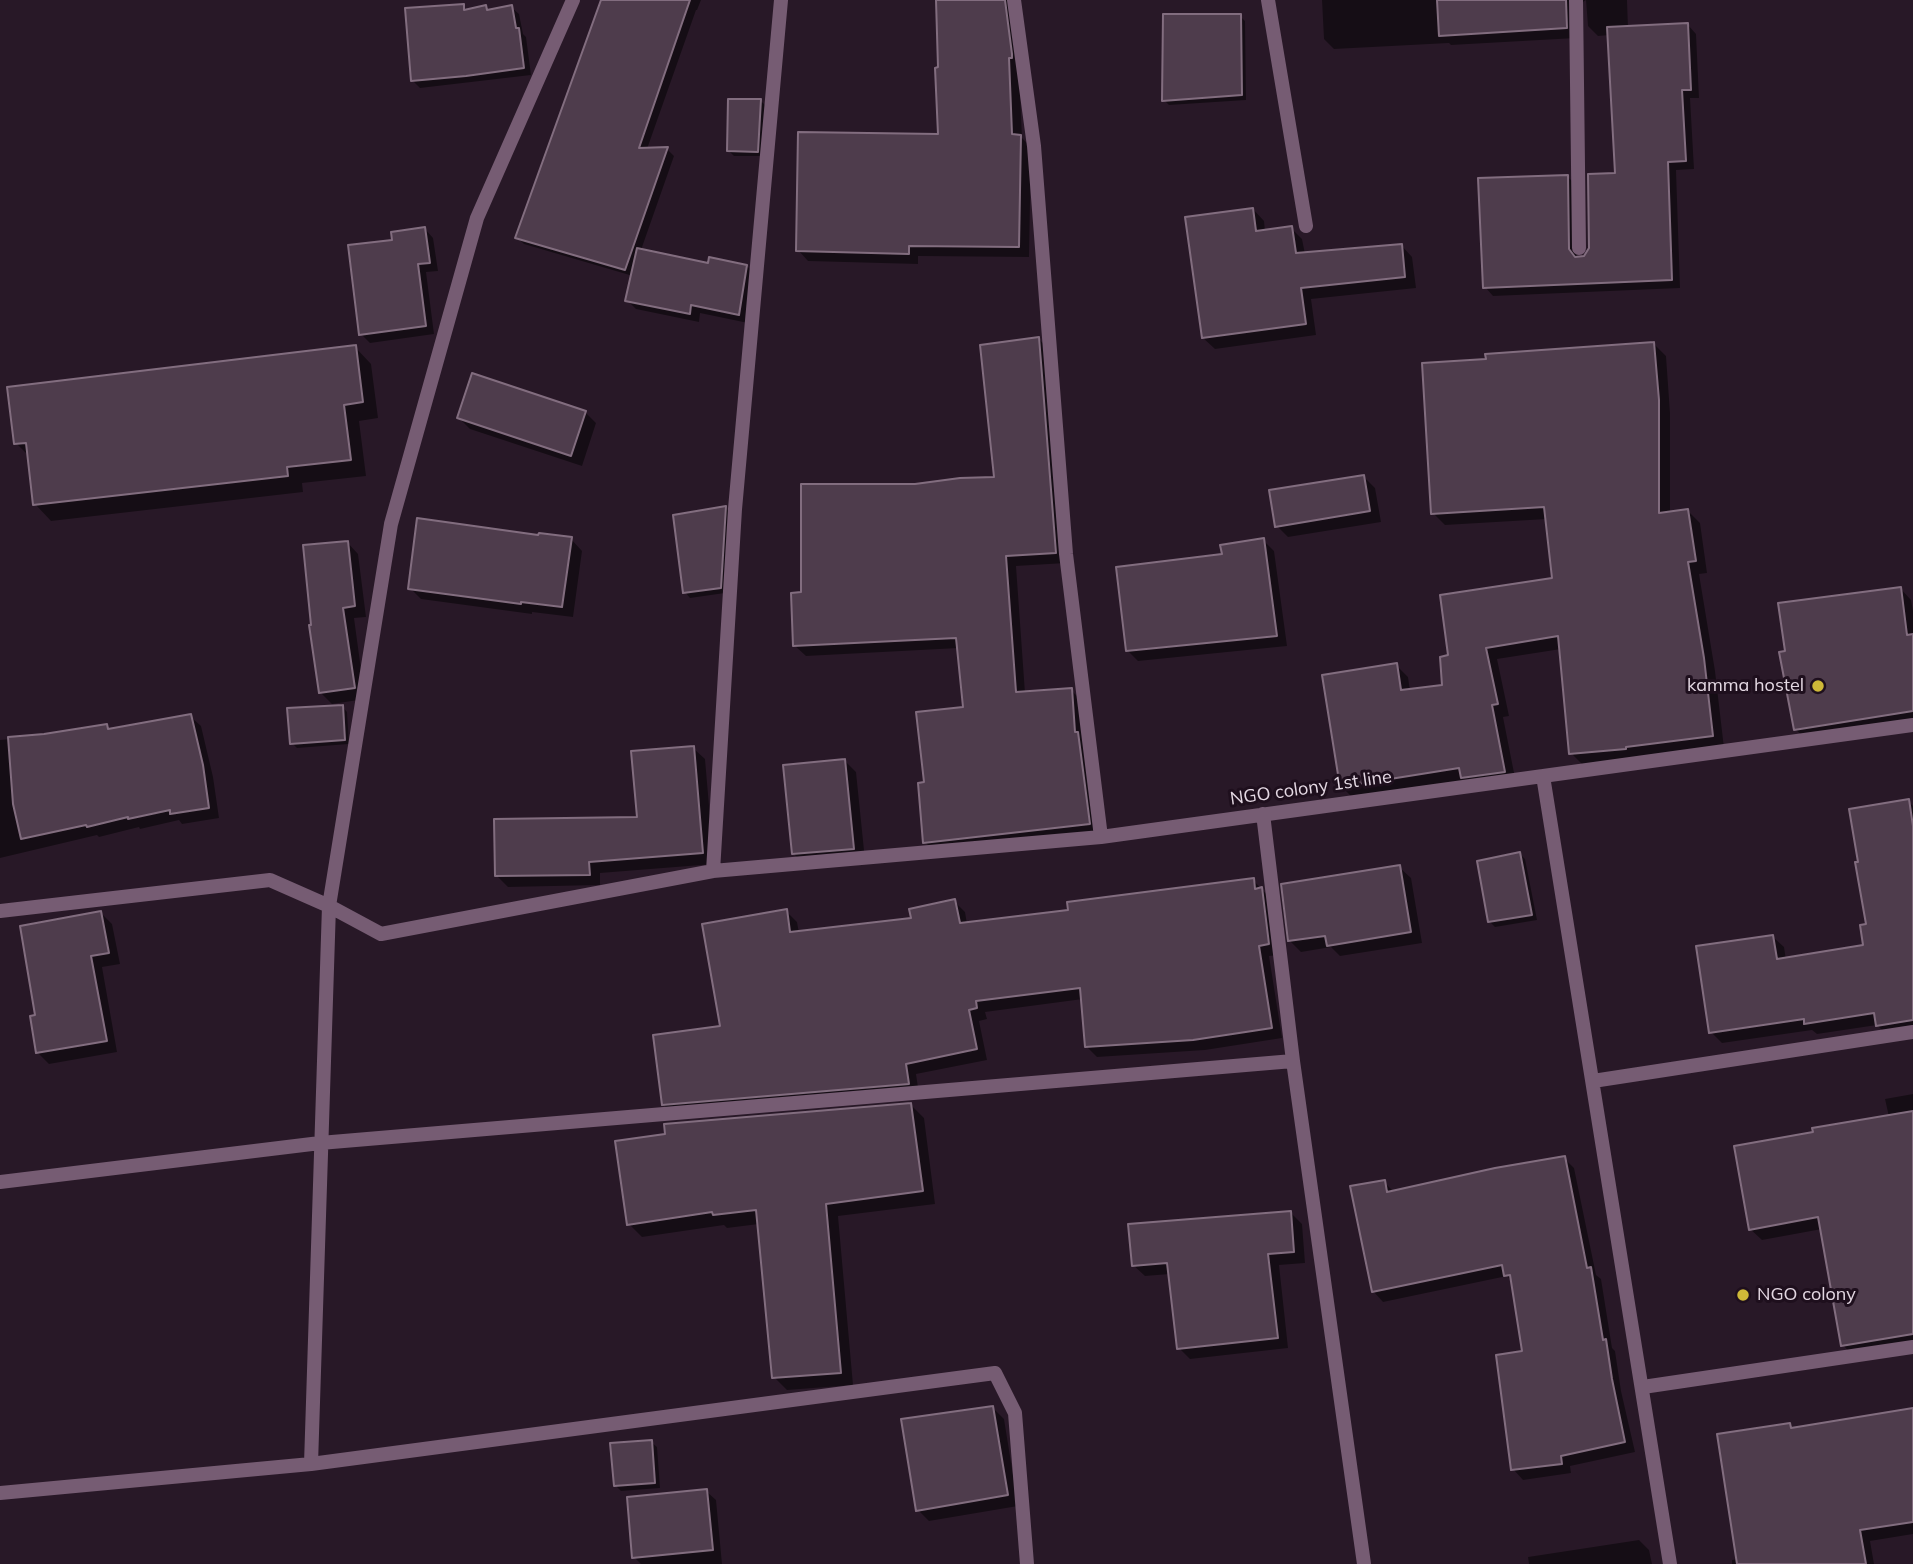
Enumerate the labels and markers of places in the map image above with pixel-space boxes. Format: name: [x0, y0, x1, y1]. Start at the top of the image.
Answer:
place label: kamma hostel: [1687, 675, 1804, 697]
marker: kamma hostel: [1810, 678, 1826, 694]
place label: NGO colony: [1757, 1284, 1856, 1306]
marker: NGO colony: [1735, 1287, 1751, 1303]

